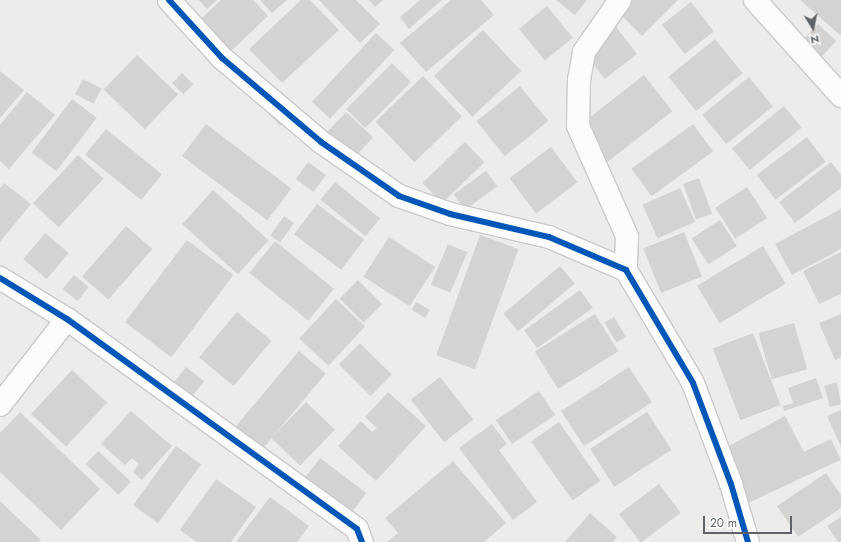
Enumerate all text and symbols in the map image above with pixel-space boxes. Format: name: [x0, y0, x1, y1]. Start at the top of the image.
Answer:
north arrow: [793, 8, 833, 48]
text: N: [809, 31, 821, 48]
scale bar: [705, 508, 794, 534]
text: 20 m: [710, 514, 737, 532]

